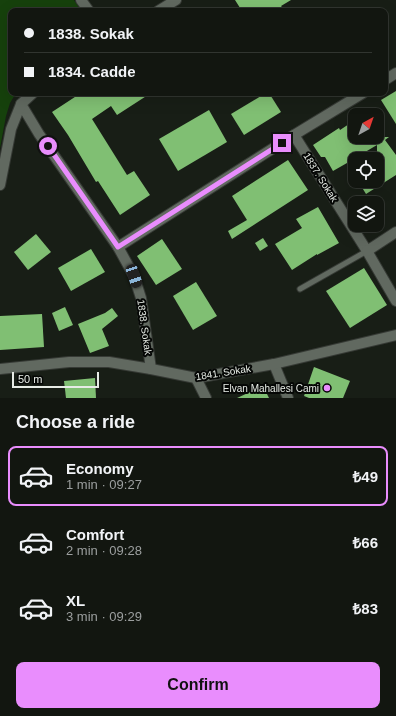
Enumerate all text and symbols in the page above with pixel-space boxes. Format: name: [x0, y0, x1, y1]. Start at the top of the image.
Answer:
text: 1838. Sokak: [48, 25, 134, 42]
text: 1834. Cadde: [48, 63, 136, 80]
north arrow: [348, 108, 384, 144]
map controls: [348, 108, 384, 232]
route end: [273, 134, 291, 152]
route start: [39, 137, 57, 155]
street label: 1837. Sokak: [301, 151, 340, 205]
button: locate: [348, 152, 384, 188]
button: layers: [348, 196, 384, 232]
car: [124, 263, 144, 289]
street label: 1838. Sokak: [135, 299, 154, 356]
street label: 1841. Sokak: [195, 363, 252, 382]
scale bar: [12, 370, 99, 389]
text: 50 m: [18, 373, 42, 385]
place label: Elvan Mahallesi Cami: [223, 383, 319, 394]
marker: Elvan Mahallesi Cami: [322, 383, 332, 393]
text: Choose a ride: [16, 412, 135, 432]
icon: car: [18, 458, 54, 494]
text: Economy: [66, 460, 134, 477]
text: ₺49: [353, 468, 378, 485]
text: 1 min · 09:27: [66, 477, 142, 492]
icon: car: [18, 524, 54, 560]
text: Comfort: [66, 526, 124, 543]
text: ₺66: [353, 534, 378, 551]
text: 2 min · 09:28: [66, 543, 142, 558]
icon: car: [18, 590, 54, 626]
text: XL: [66, 592, 85, 609]
text: ₺83: [353, 600, 378, 617]
text: 3 min · 09:29: [66, 609, 142, 624]
button: Confirm: [16, 662, 380, 708]

